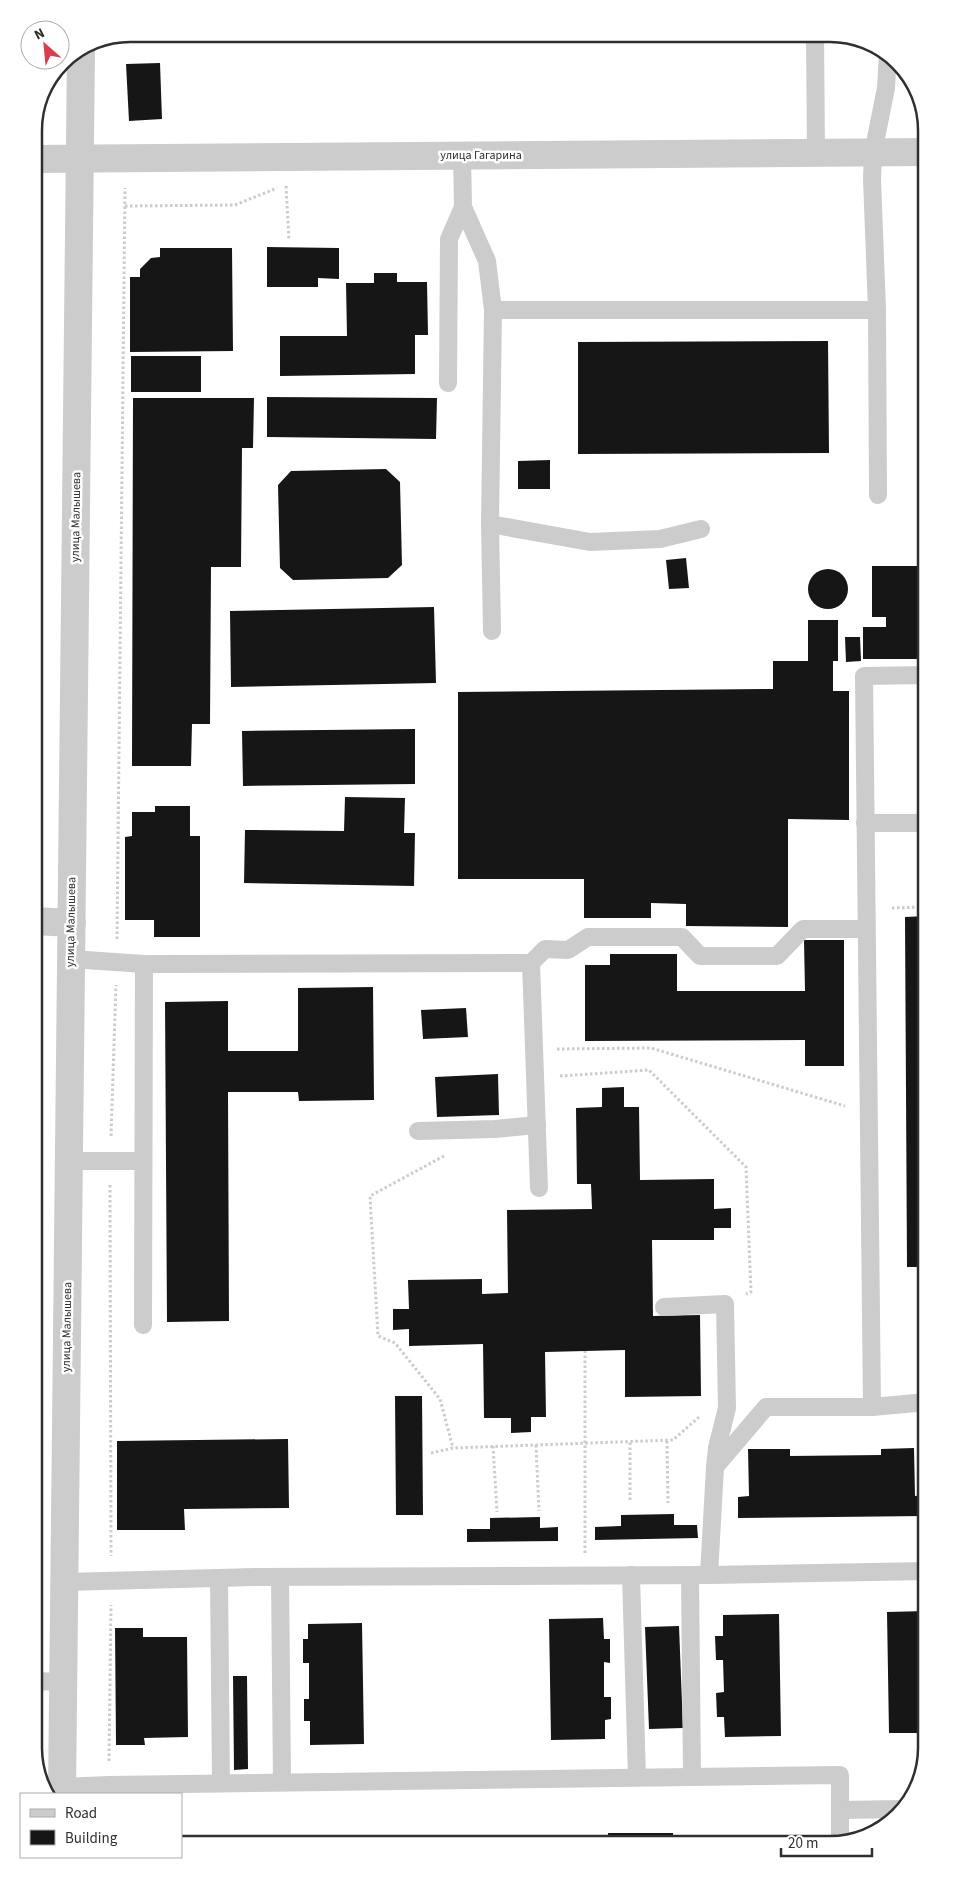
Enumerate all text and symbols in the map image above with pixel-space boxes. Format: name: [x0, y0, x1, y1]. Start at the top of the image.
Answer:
north arrow: [20, 20, 70, 70]
text: N: [31, 23, 48, 45]
street label: улица Гагарина: [440, 147, 522, 164]
street label: улица Малышева: [67, 472, 85, 562]
street label: улица Малышева: [62, 877, 80, 967]
street label: улица Малышева: [58, 1282, 76, 1372]
legend: [20, 1793, 182, 1858]
text: Road: [65, 1803, 97, 1824]
scale bar: [781, 1826, 872, 1858]
text: Building: [65, 1828, 118, 1849]
text: 20 m: [788, 1833, 818, 1854]

